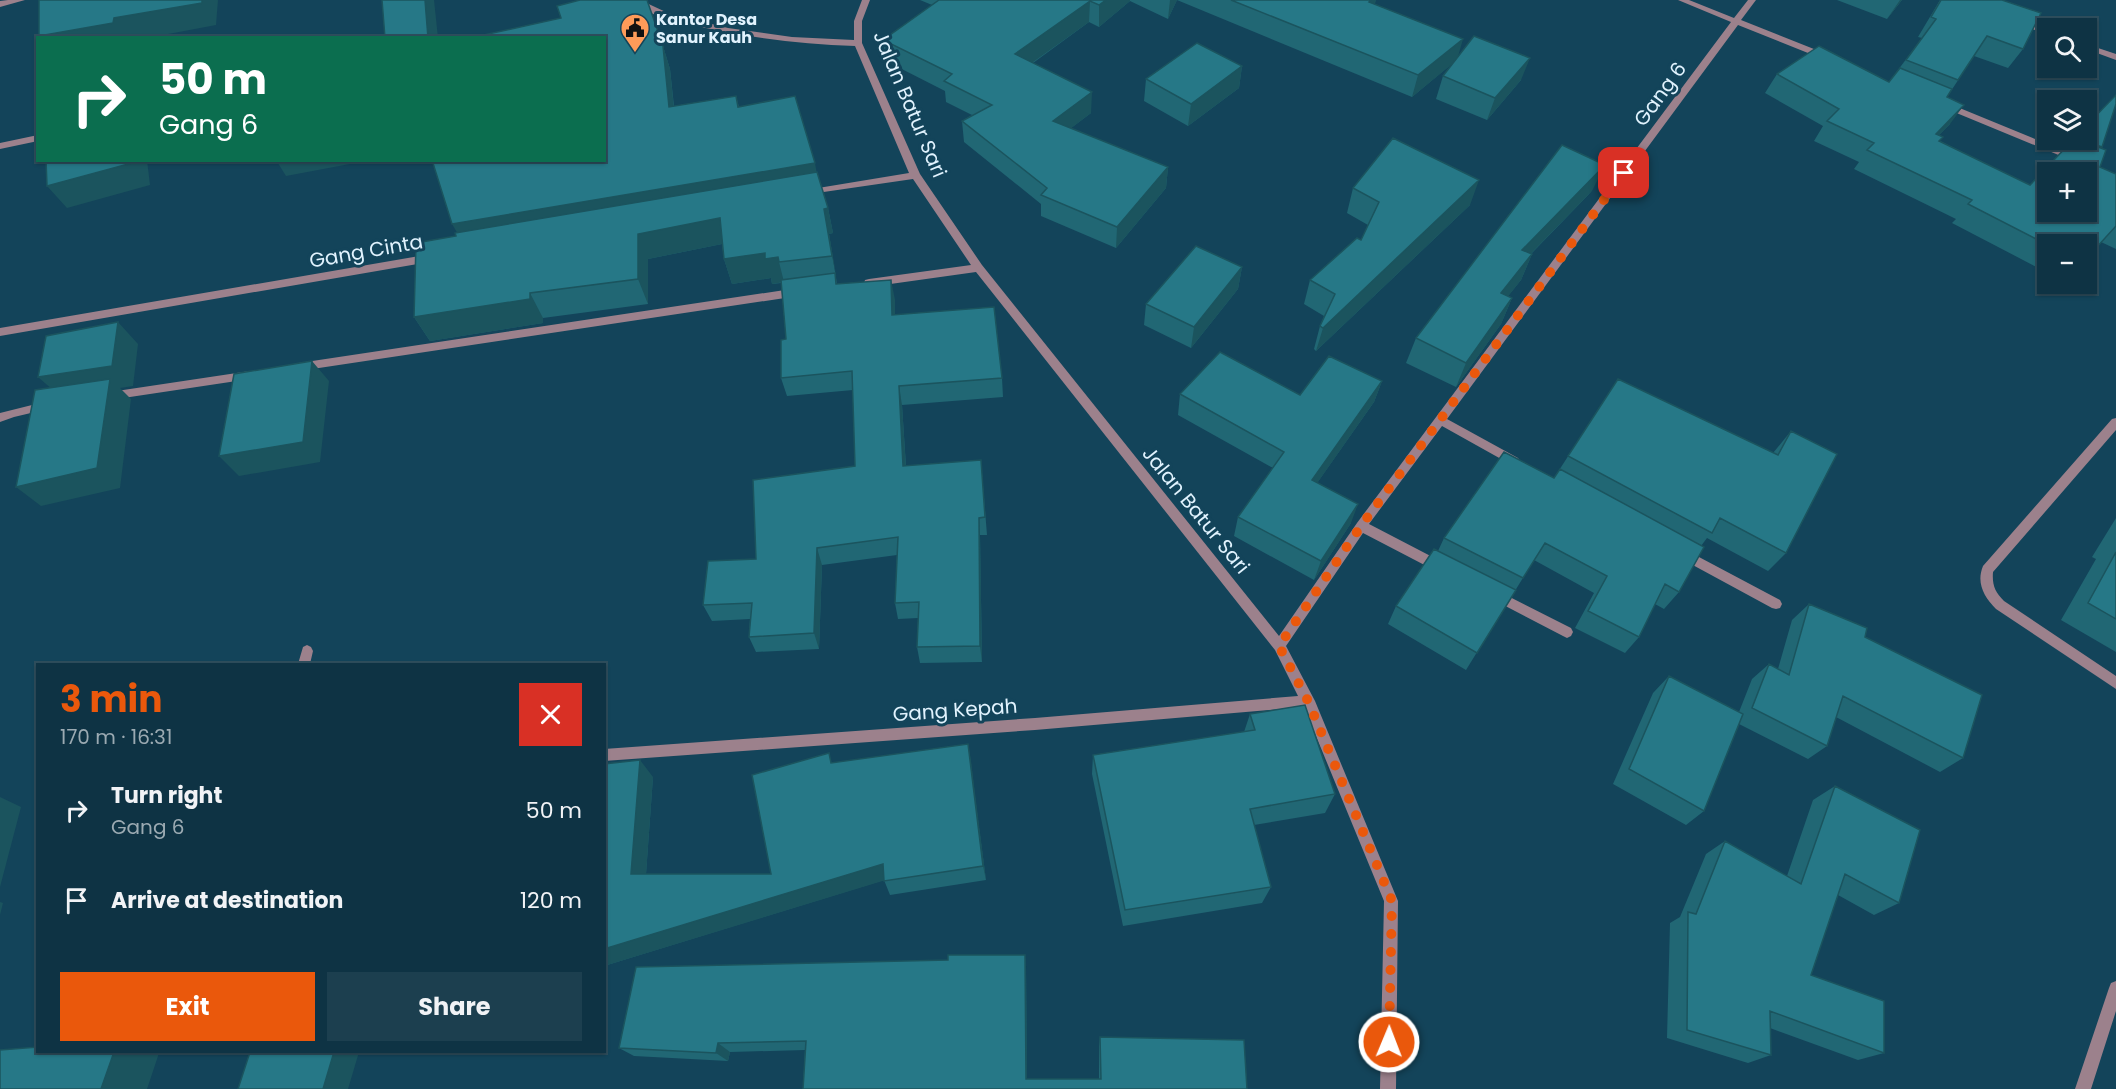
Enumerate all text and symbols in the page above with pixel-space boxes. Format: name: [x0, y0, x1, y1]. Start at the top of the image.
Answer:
place label: Kantor Desa Sanur Kauh: [656, 8, 757, 49]
public building icon: Kantor Desa Sanur Kauh: [619, 12, 651, 54]
map controls: [2037, 18, 2097, 294]
button: search: [2037, 18, 2097, 78]
street label: Jalan Batur Sari: [866, 26, 954, 182]
text: 50 m: [159, 50, 267, 109]
street label: Gang 6: [1627, 56, 1693, 132]
icon: right: [60, 60, 138, 138]
button: layers: [2037, 90, 2097, 150]
text: Gang 6: [159, 106, 258, 143]
pin: [1598, 147, 1649, 198]
icon: arrive: [1607, 156, 1640, 189]
button: +: [2037, 162, 2097, 222]
street label: Gang Cinta: [307, 227, 425, 275]
button: −: [2037, 234, 2097, 294]
street label: Jalan Batur Sari: [1136, 440, 1256, 580]
text: 3 min: [60, 674, 162, 725]
button: close: [519, 683, 582, 746]
street label: Gang Kepah: [892, 692, 1018, 728]
text: 170 m · 16:31: [60, 723, 172, 751]
text: Turn right: [111, 780, 222, 811]
icon: right: [60, 794, 93, 827]
text: 50 m: [526, 795, 582, 826]
text: Gang 6: [111, 813, 184, 841]
icon: arrive: [60, 884, 93, 917]
text: Arrive at destination: [111, 885, 343, 916]
text: 120 m: [520, 885, 582, 916]
button: Exit: [60, 972, 315, 1041]
button: Share: [327, 972, 582, 1041]
position arrow: [1357, 1010, 1421, 1074]

